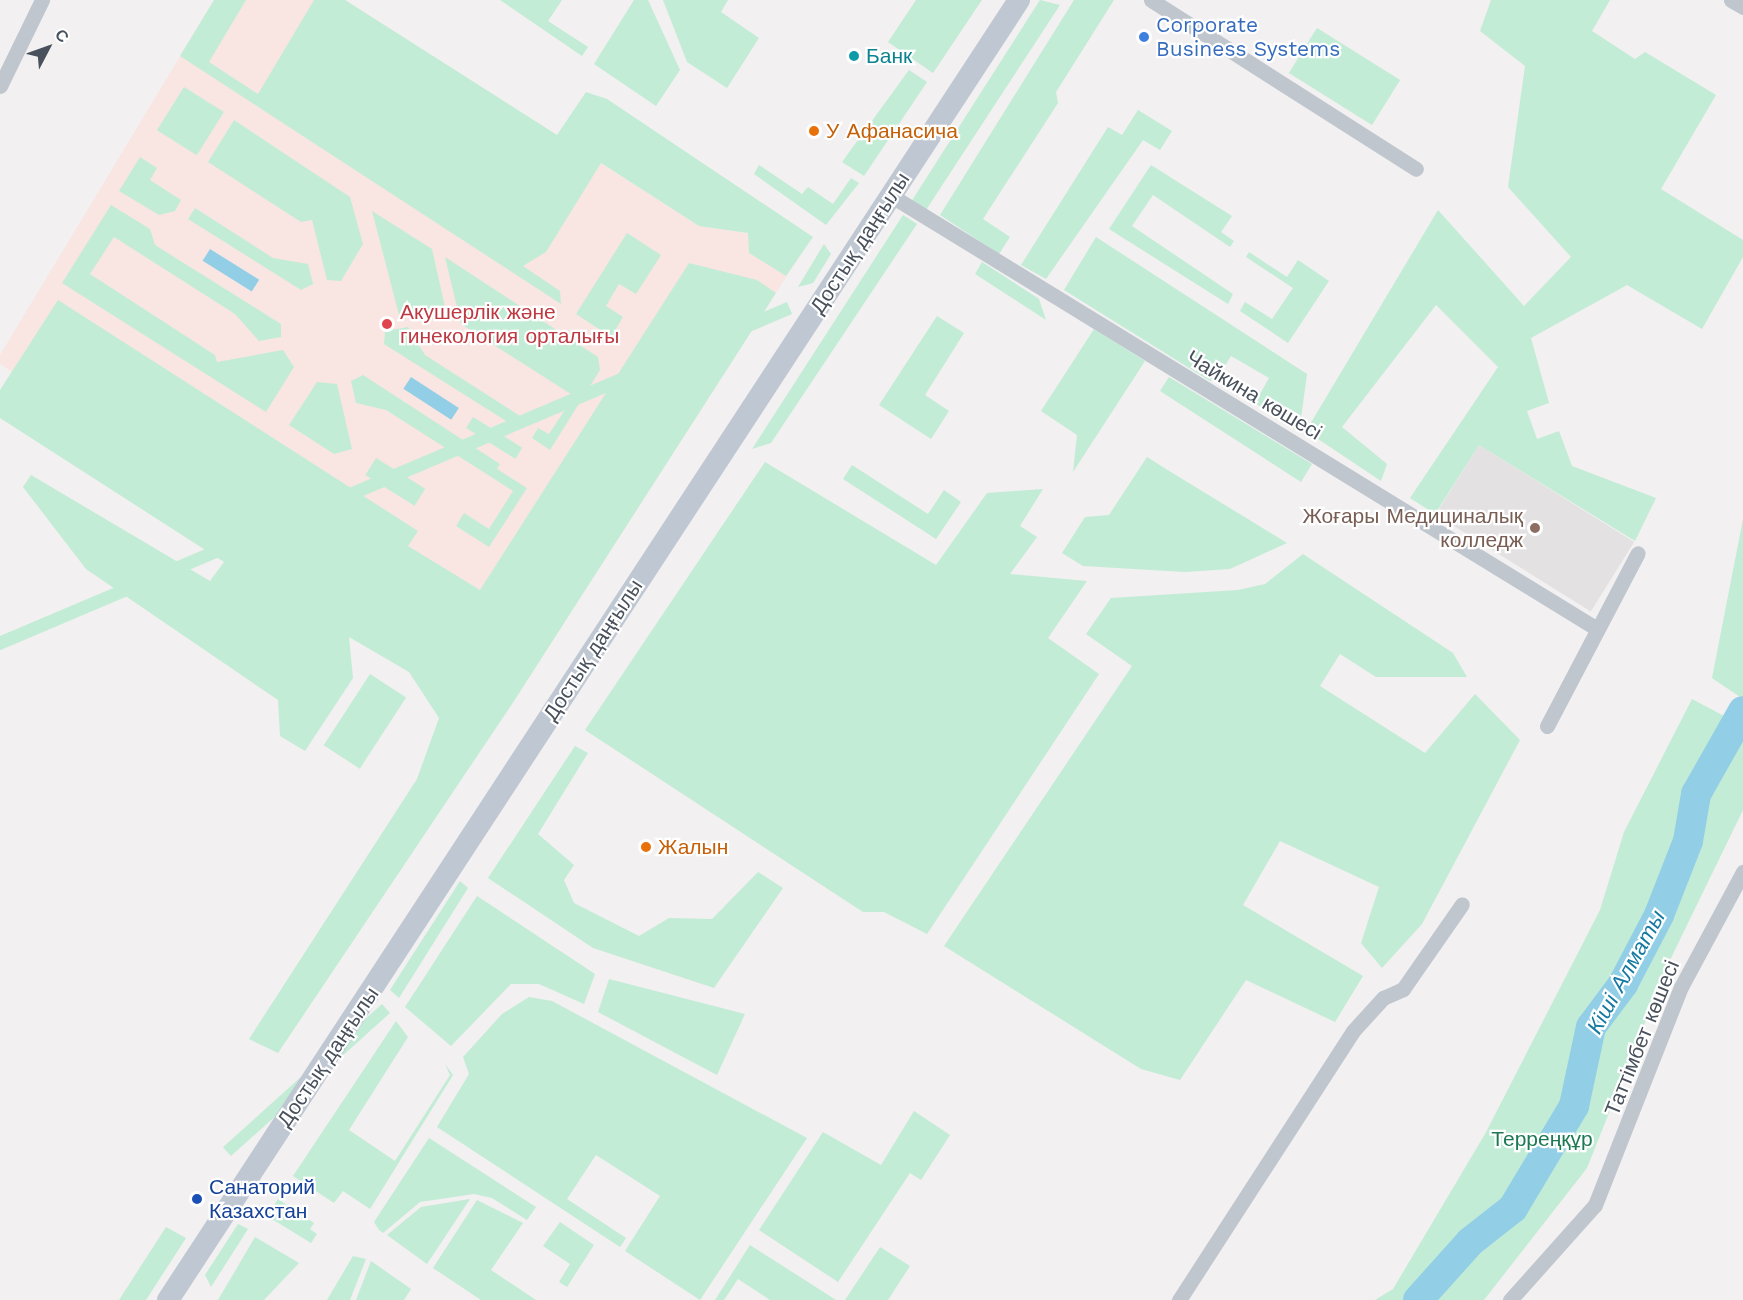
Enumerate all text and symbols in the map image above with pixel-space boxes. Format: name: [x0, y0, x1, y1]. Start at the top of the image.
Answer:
place label: Corporate Business Systems: [1156, 12, 1340, 62]
north arrow: [18, 18, 78, 78]
text: С: [51, 25, 73, 46]
marker: Corporate Business Systems: [1137, 30, 1151, 44]
place label: Банк: [866, 43, 912, 69]
marker: Банк: [847, 49, 861, 63]
place label: У Афанасича: [826, 118, 958, 144]
marker: У Афанасича: [807, 124, 821, 138]
street label: Достық даңғылы: [805, 168, 915, 318]
place label: Акушерлік және гинекология орталығы: [400, 299, 619, 349]
marker: Акушерлік және гинекология орталығы: [378, 315, 396, 333]
street label: Чайкина көшесі: [1182, 345, 1326, 445]
place label: Жоғары Медициналық колледж: [1302, 503, 1523, 553]
marker: Жоғары Медициналық колледж: [1528, 521, 1542, 535]
street label: Достық даңғылы: [538, 575, 648, 725]
place label: Жалын: [658, 834, 728, 860]
marker: Жалын: [639, 840, 653, 854]
water label: Кіші Алматы: [1581, 906, 1671, 1038]
street label: Таттімбет көшесі: [1599, 957, 1685, 1119]
street label: Достық даңғылы: [272, 982, 384, 1132]
park label: Терреңқұр: [1491, 1126, 1593, 1152]
place label: Санаторий Казахстан: [209, 1174, 315, 1224]
marker: Санаторий Казахстан: [190, 1192, 204, 1206]

